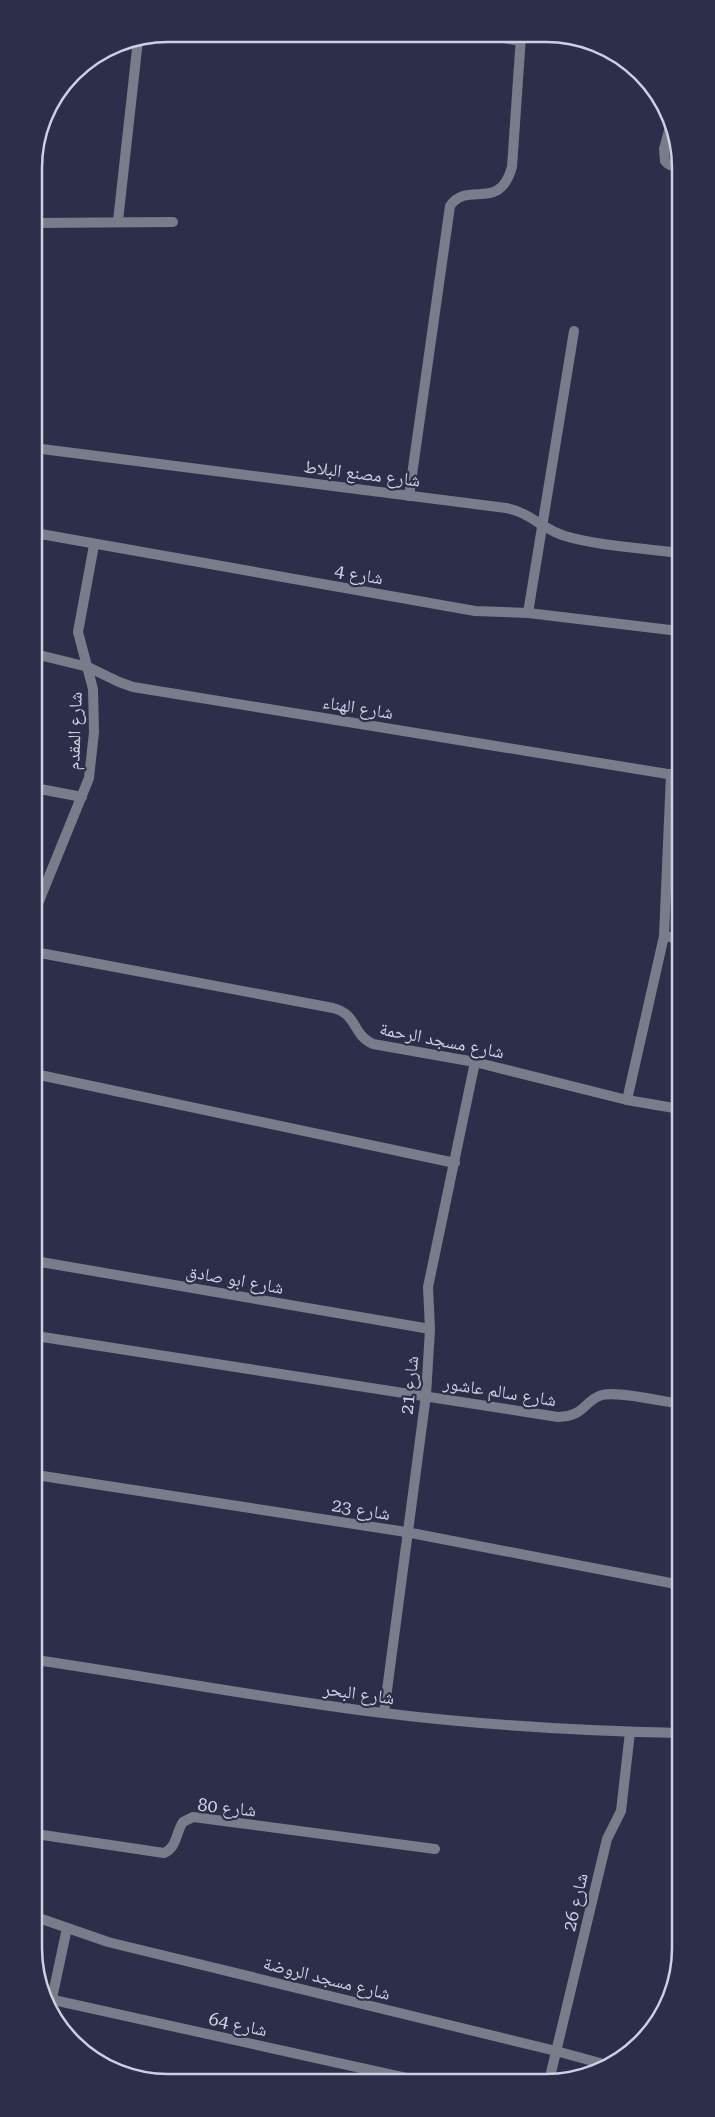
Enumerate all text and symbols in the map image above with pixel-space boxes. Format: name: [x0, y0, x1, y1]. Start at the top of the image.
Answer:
street label: شارع مصنع البلاط: [302, 455, 422, 493]
street label: شارع 4: [333, 559, 385, 590]
street label: شارع المقدم: [62, 691, 88, 771]
street label: شارع الهناء: [321, 691, 395, 724]
street label: شارع مسجد الرحمة: [378, 1018, 506, 1063]
street label: شارع ابو صادق: [184, 1260, 285, 1299]
street label: شارع 21: [395, 1355, 424, 1416]
street label: شارع سالم عاشور: [441, 1372, 558, 1412]
street label: شارع 23: [330, 1494, 392, 1525]
street label: شارع البحر: [321, 1677, 396, 1709]
street label: شارع 80: [196, 1793, 257, 1822]
street label: شارع 26: [558, 1871, 593, 1933]
street label: شارع مسجد الروضة: [261, 1952, 393, 2005]
street label: شارع 64: [207, 2008, 269, 2041]

